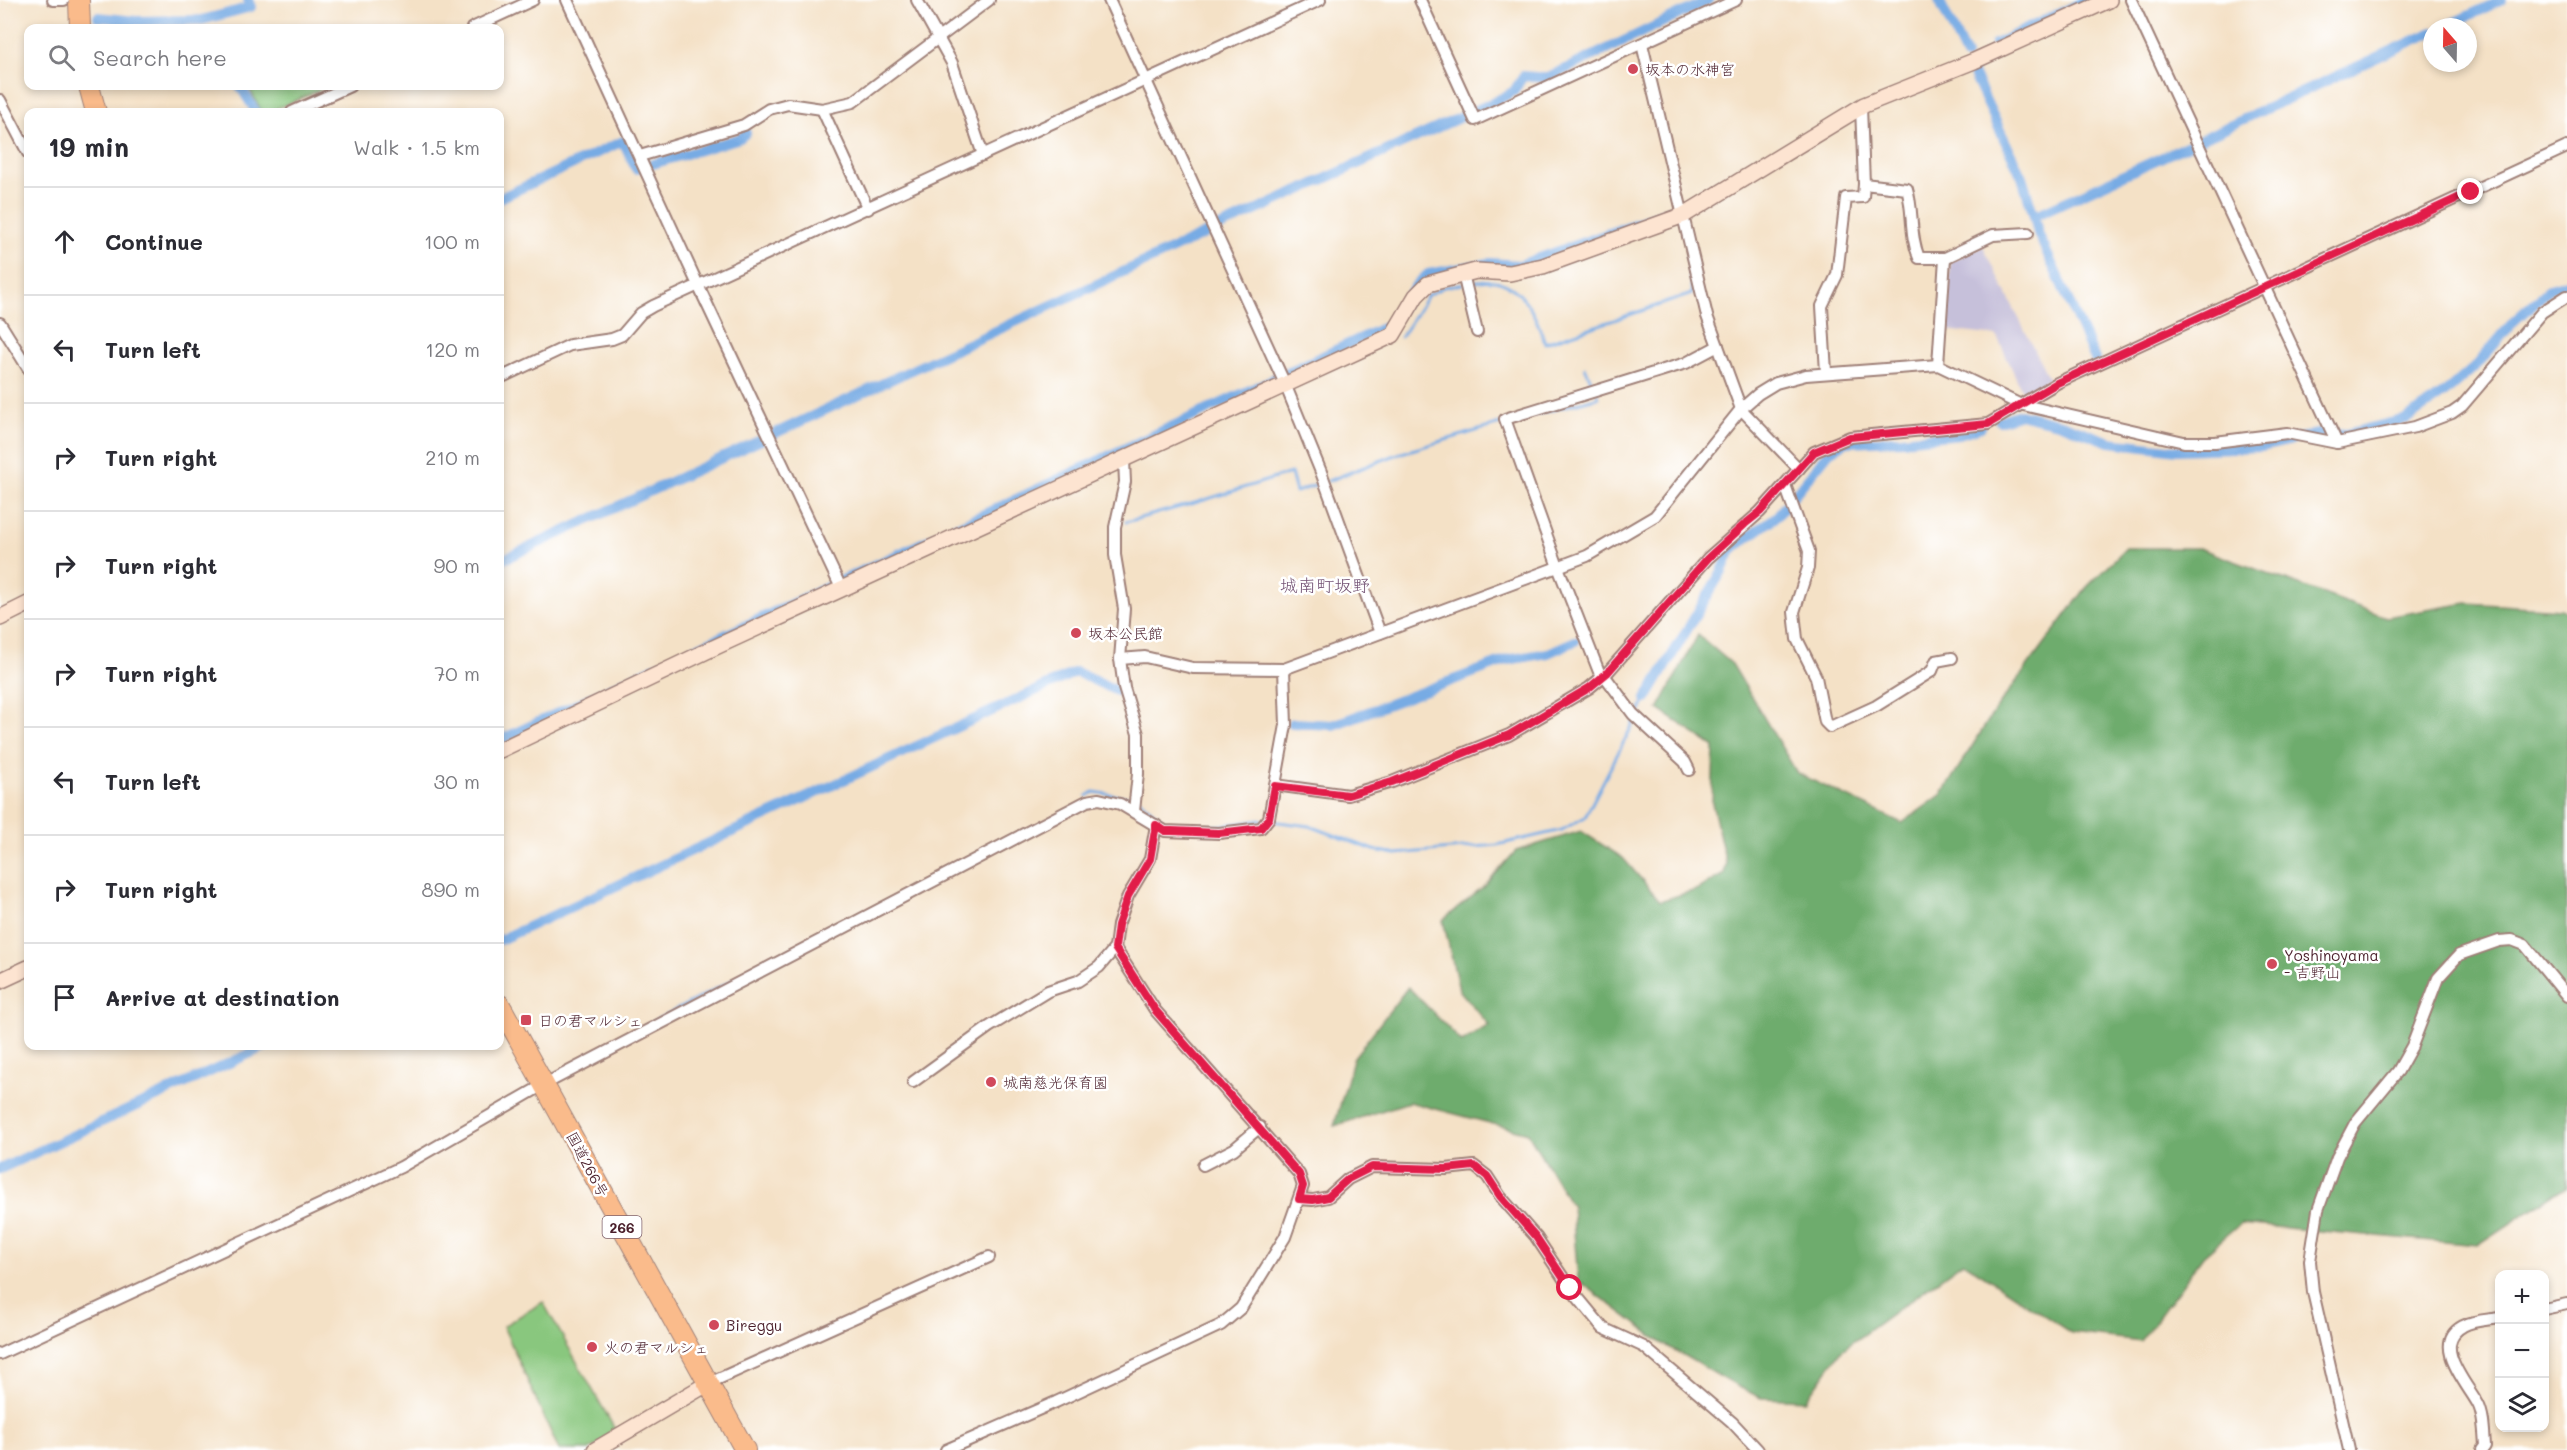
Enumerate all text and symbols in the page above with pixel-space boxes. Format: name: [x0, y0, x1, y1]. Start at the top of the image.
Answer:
north arrow: [2423, 18, 2477, 72]
search box: [24, 24, 504, 90]
icon: search: [45, 41, 78, 74]
text: Search here: [93, 43, 227, 72]
place label: 坂本の水神宮: [1645, 59, 1735, 79]
marker: 坂本の水神宮: [1626, 62, 1640, 76]
text: 19 min: [48, 130, 129, 164]
text: Walk · 1.5 km: [353, 134, 480, 160]
route end: [2457, 178, 2483, 204]
icon: ahead: [48, 225, 81, 258]
text: Continue: [105, 227, 203, 256]
text: 100 m: [424, 228, 480, 254]
icon: left: [48, 333, 81, 366]
text: Turn left: [105, 335, 201, 364]
text: 120 m: [425, 336, 480, 362]
icon: right: [48, 441, 81, 474]
text: Turn right: [105, 443, 217, 472]
text: 210 m: [425, 444, 480, 470]
icon: right: [48, 549, 81, 582]
text: Turn right: [105, 551, 217, 580]
text: 90 m: [434, 552, 480, 578]
district label: 城南町坂野: [1280, 573, 1370, 597]
place label: 坂本公民館: [1088, 623, 1163, 643]
marker: 坂本公民館: [1069, 626, 1083, 640]
icon: right: [48, 657, 81, 690]
text: Turn right: [105, 659, 217, 688]
text: 70 m: [434, 660, 480, 686]
icon: left: [48, 765, 81, 798]
text: Turn left: [105, 767, 201, 796]
text: 30 m: [434, 768, 480, 794]
icon: right: [48, 873, 81, 906]
text: Turn right: [105, 875, 217, 904]
text: 890 m: [421, 876, 480, 902]
place label: Yoshinoyama - 吉野山: [2284, 945, 2379, 982]
marker: Yoshinoyama - 吉野山: [2265, 957, 2279, 971]
icon: arrive: [48, 981, 81, 1014]
text: Arrive at destination: [105, 983, 340, 1012]
place label: 日の君マルシェ: [538, 1010, 643, 1030]
marker: 日の君マルシェ: [519, 1013, 533, 1027]
place label: 城南慈光保育園: [1003, 1072, 1108, 1092]
marker: 城南慈光保育園: [984, 1075, 998, 1089]
street label: 国道266号: [562, 1128, 614, 1200]
road number: 266: [602, 1216, 642, 1238]
map controls: [2495, 1270, 2549, 1432]
button: +: [2495, 1270, 2549, 1324]
route start: [1556, 1274, 1582, 1300]
place label: Bireggu: [726, 1315, 782, 1335]
marker: Bireggu: [707, 1318, 721, 1332]
button: −: [2495, 1324, 2549, 1378]
place label: 火の君マルシェ: [604, 1337, 709, 1357]
marker: 火の君マルシェ: [585, 1340, 599, 1354]
button: layers: [2495, 1378, 2549, 1432]

